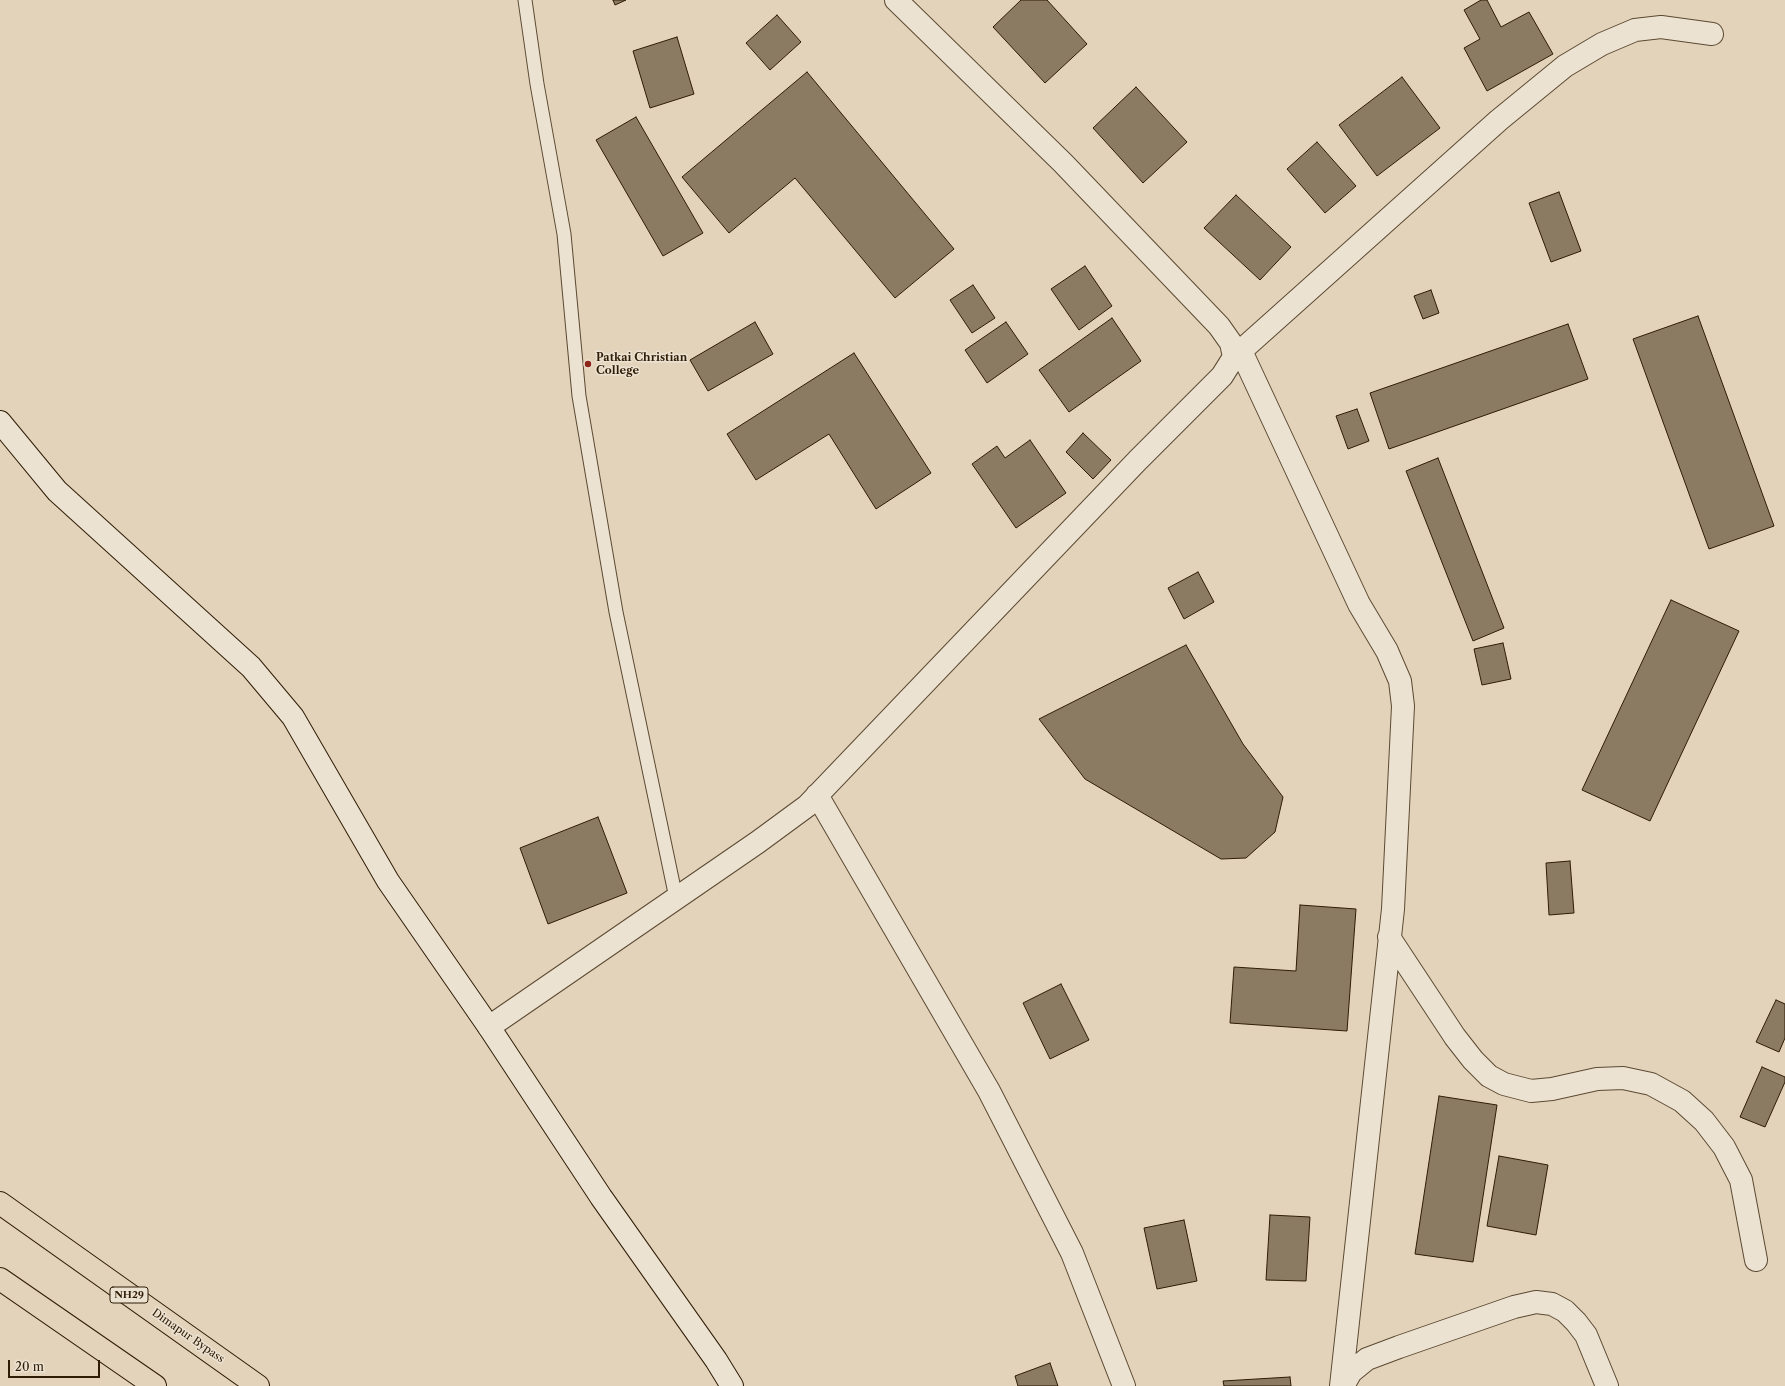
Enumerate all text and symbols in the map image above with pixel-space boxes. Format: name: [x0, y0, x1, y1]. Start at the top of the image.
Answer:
place label: Patkai Christian College: [596, 351, 687, 377]
marker: Patkai Christian College: [583, 359, 593, 369]
road number: NH29: [110, 1287, 148, 1303]
street label: Dimapur Bypass: [149, 1306, 227, 1366]
scale bar: [10, 1352, 102, 1378]
text: 20 m: [15, 1359, 44, 1374]

